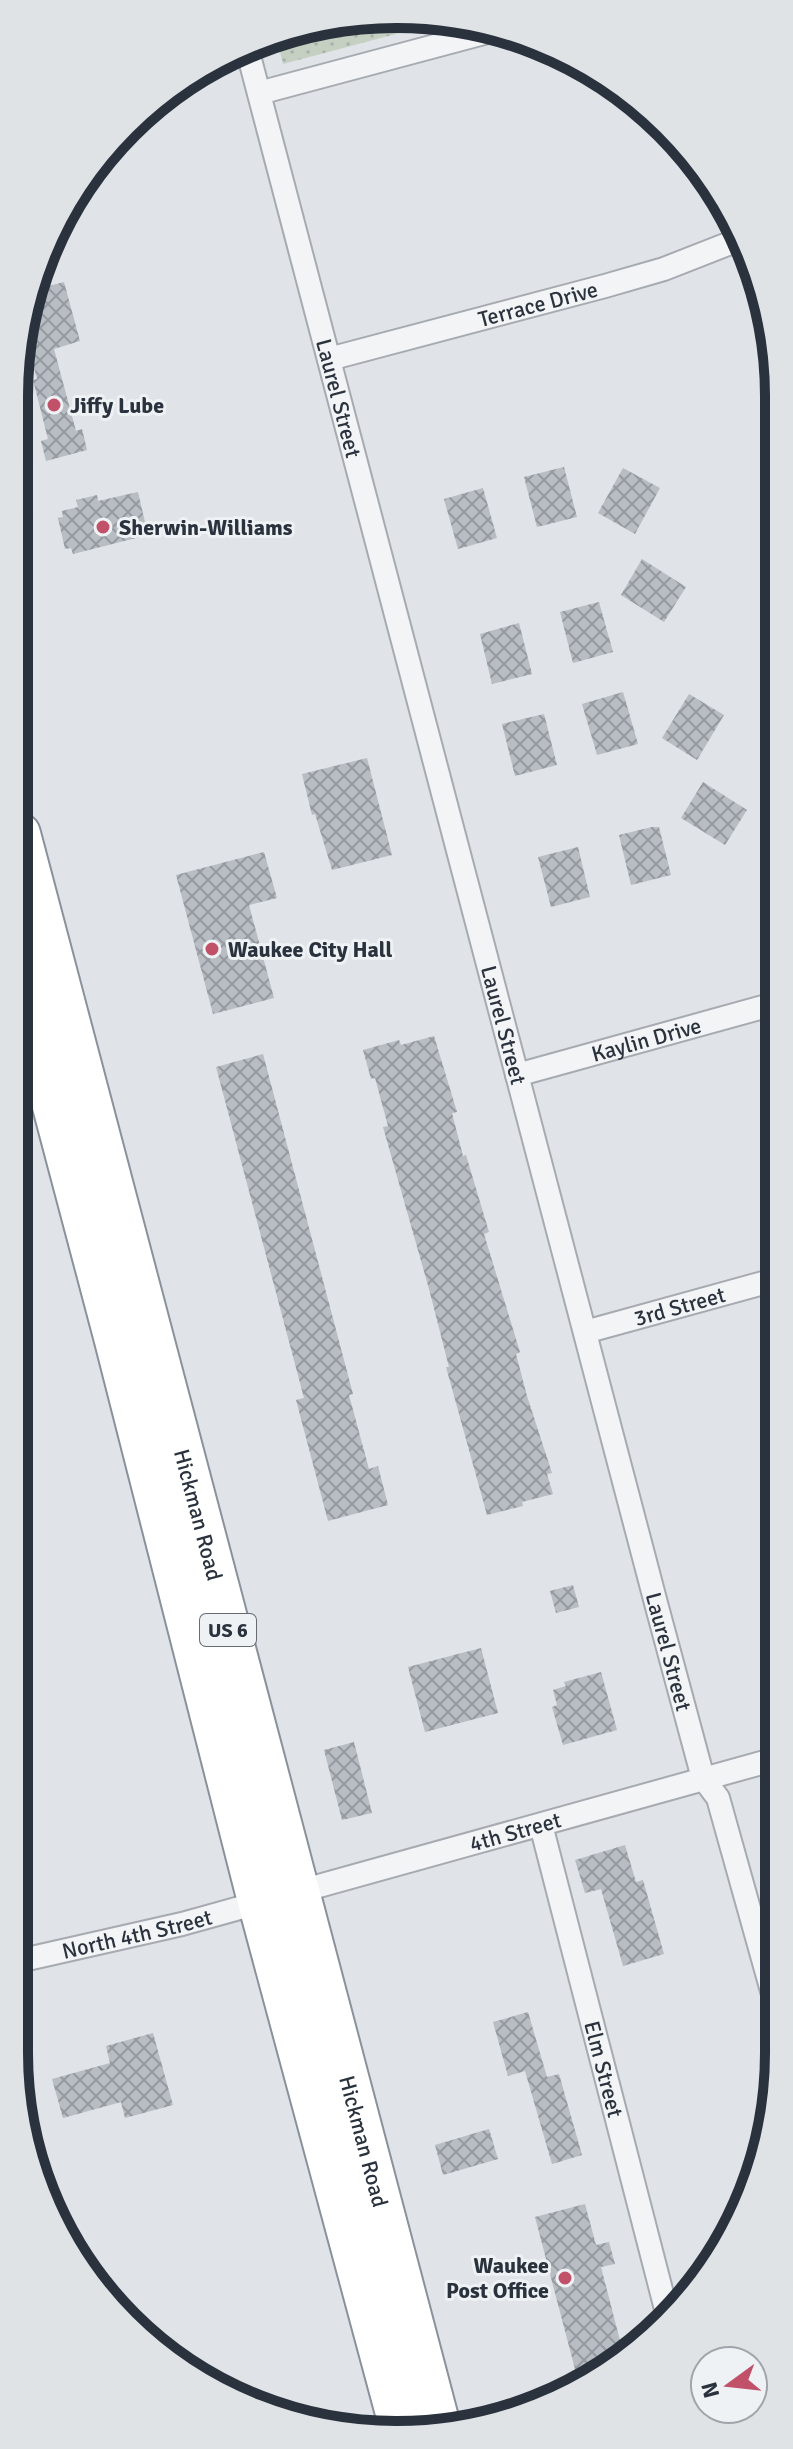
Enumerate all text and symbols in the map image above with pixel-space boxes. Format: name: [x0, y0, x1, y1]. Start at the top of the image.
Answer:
street label: Terrace Drive: [475, 276, 601, 333]
street label: Laurel Street: [310, 336, 367, 461]
place label: Jiffy Lube: [70, 392, 164, 419]
marker: Jiffy Lube: [45, 396, 63, 414]
place label: Sherwin-Williams: [119, 514, 293, 541]
marker: Sherwin-Williams: [94, 518, 112, 536]
place label: Waukee City Hall: [228, 936, 393, 963]
marker: Waukee City Hall: [203, 940, 221, 958]
street label: Laurel Street: [475, 963, 532, 1088]
street label: Kaylin Drive: [588, 1012, 704, 1068]
street label: 3rd Street: [631, 1281, 729, 1332]
street label: Hickman Road: [168, 1446, 228, 1584]
street label: Laurel Street: [640, 1589, 697, 1714]
road number: US 6: [200, 1614, 256, 1646]
street label: 4th Street: [466, 1806, 564, 1857]
street label: North 4th Street: [59, 1903, 215, 1965]
street label: Elm Street: [578, 2018, 629, 2121]
street label: Hickman Road: [333, 2073, 394, 2210]
place label: Waukee Post Office: [446, 2252, 549, 2304]
marker: Waukee Post Office: [556, 2269, 574, 2287]
north arrow: [689, 2345, 769, 2425]
text: N: [695, 2379, 725, 2401]

